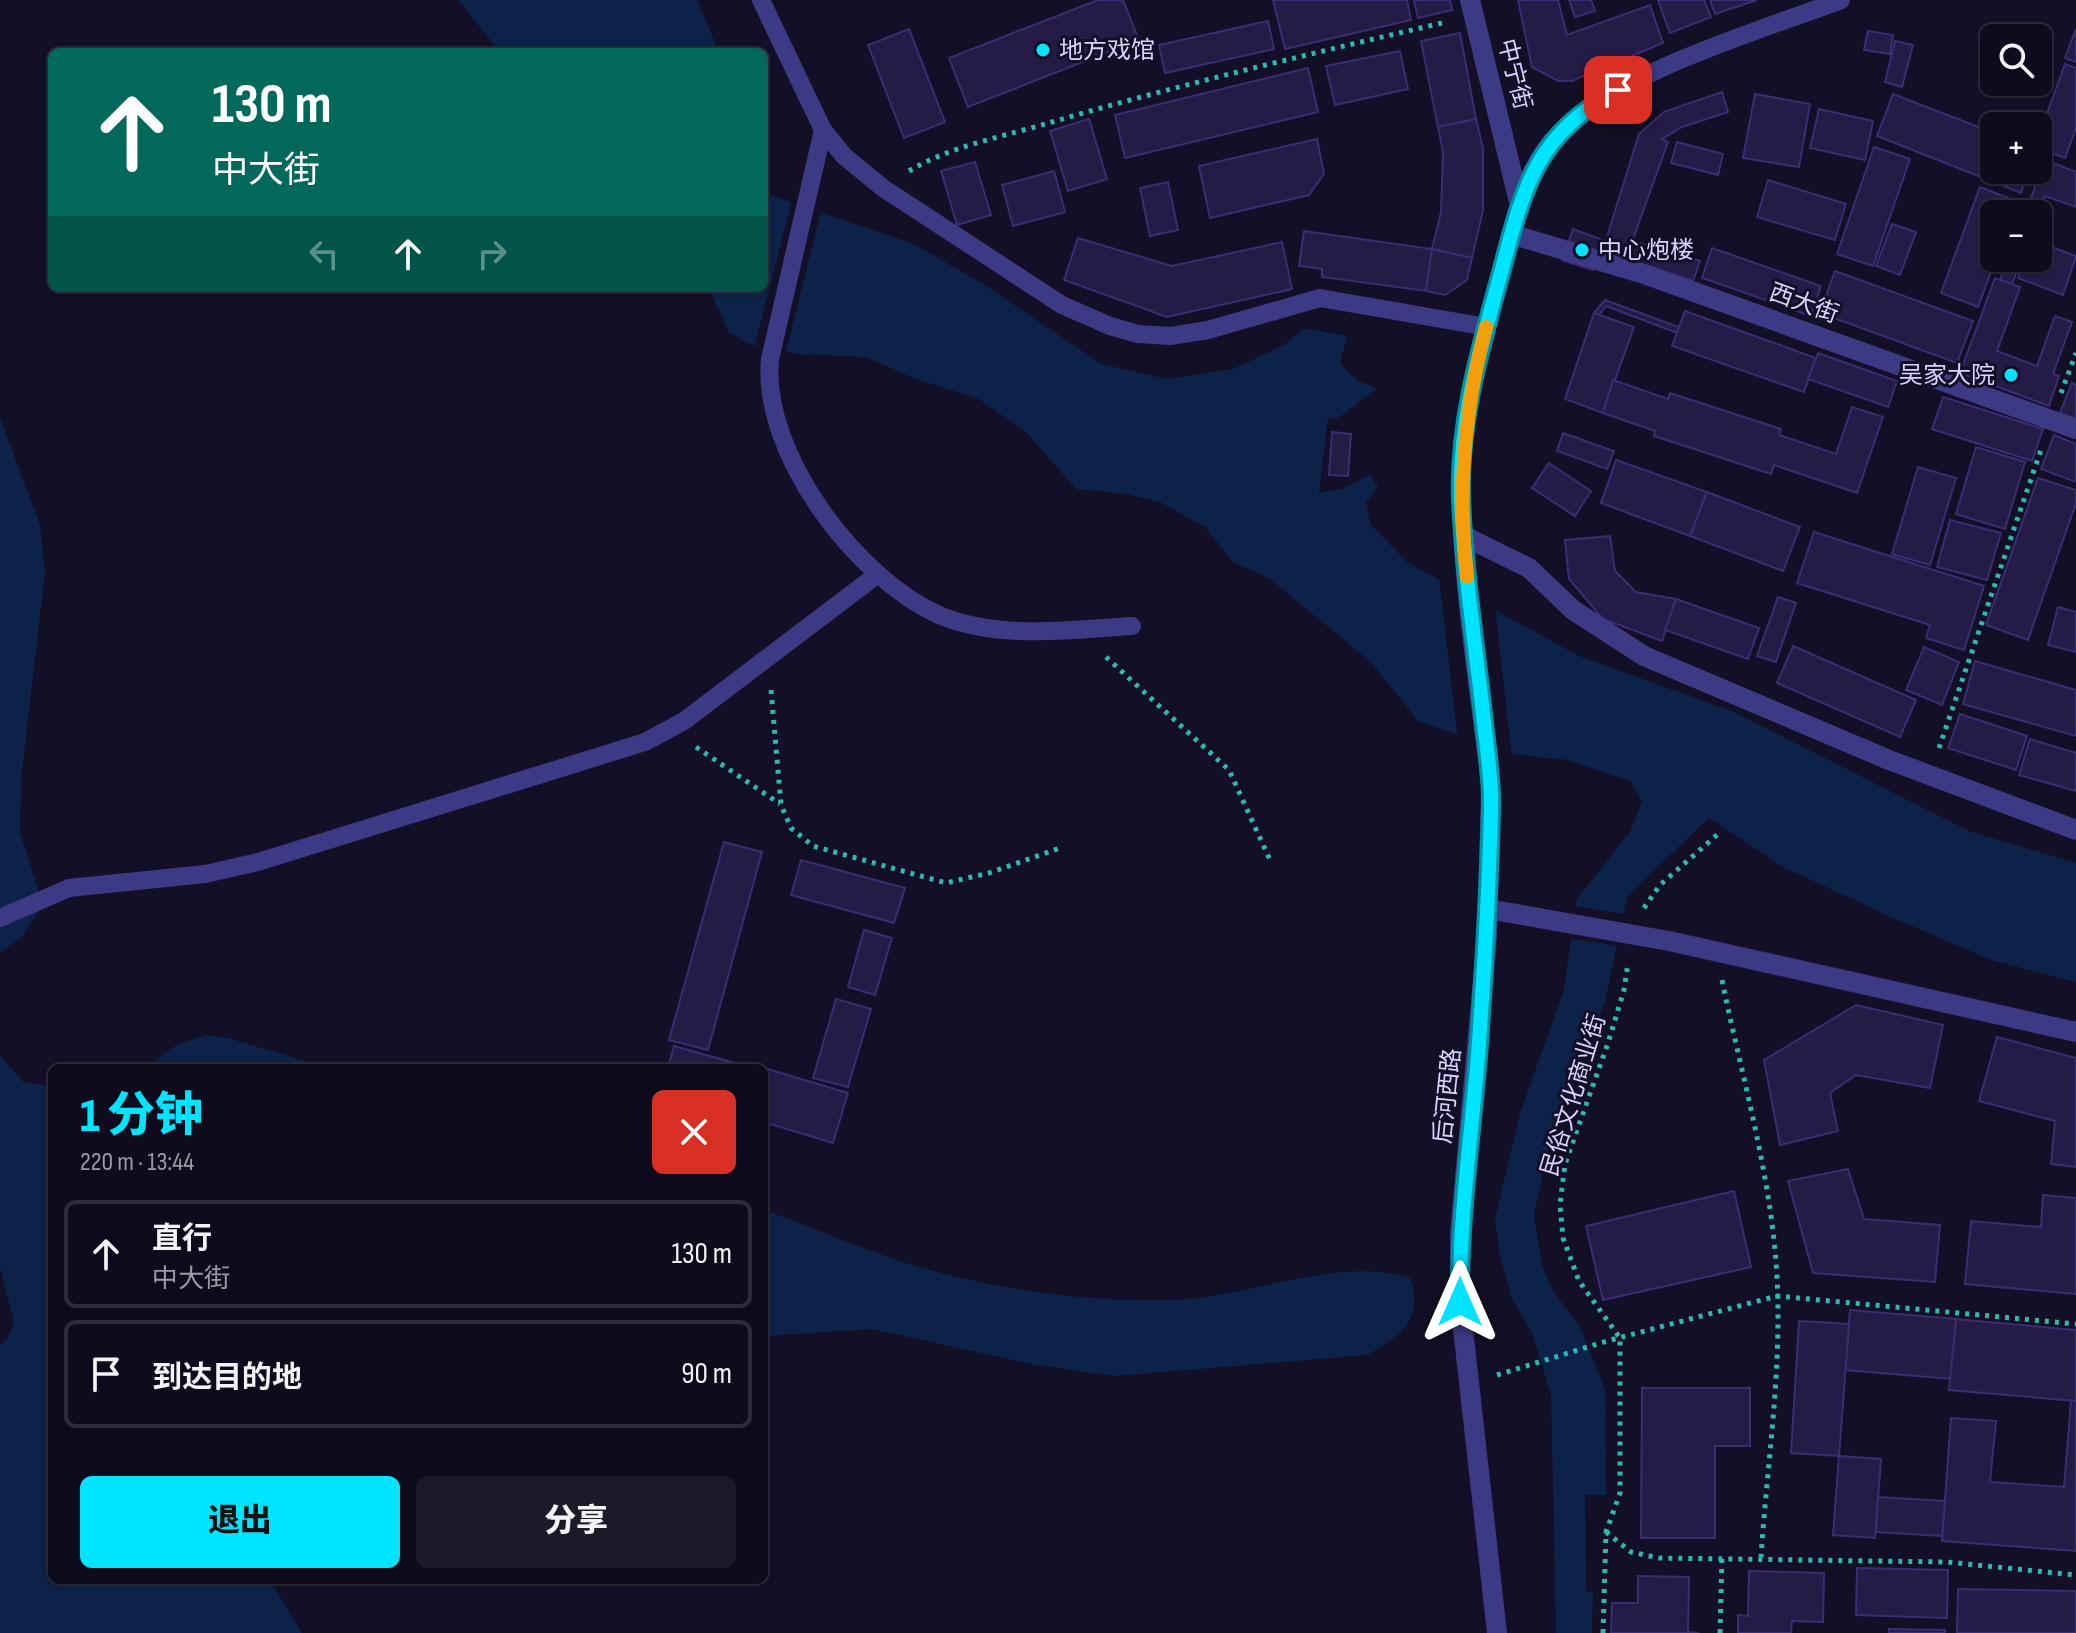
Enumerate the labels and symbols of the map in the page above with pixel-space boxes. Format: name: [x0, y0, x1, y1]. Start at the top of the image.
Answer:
place label: 地方戏馆: [1059, 36, 1155, 65]
street label: 中宁街: [1492, 36, 1537, 113]
marker: 地方戏馆: [1034, 41, 1052, 59]
pin: [1584, 56, 1652, 124]
place label: 中心炮楼: [1598, 236, 1694, 265]
marker: 中心炮楼: [1573, 241, 1591, 259]
street label: 西大街: [1765, 278, 1843, 329]
place label: 吴家大院: [1899, 361, 1995, 390]
marker: 吴家大院: [2002, 366, 2020, 384]
street label: 民俗文化商业街: [1535, 1011, 1612, 1180]
street label: 后河西路: [1428, 1047, 1467, 1145]
position arrow: [1418, 1260, 1502, 1344]

